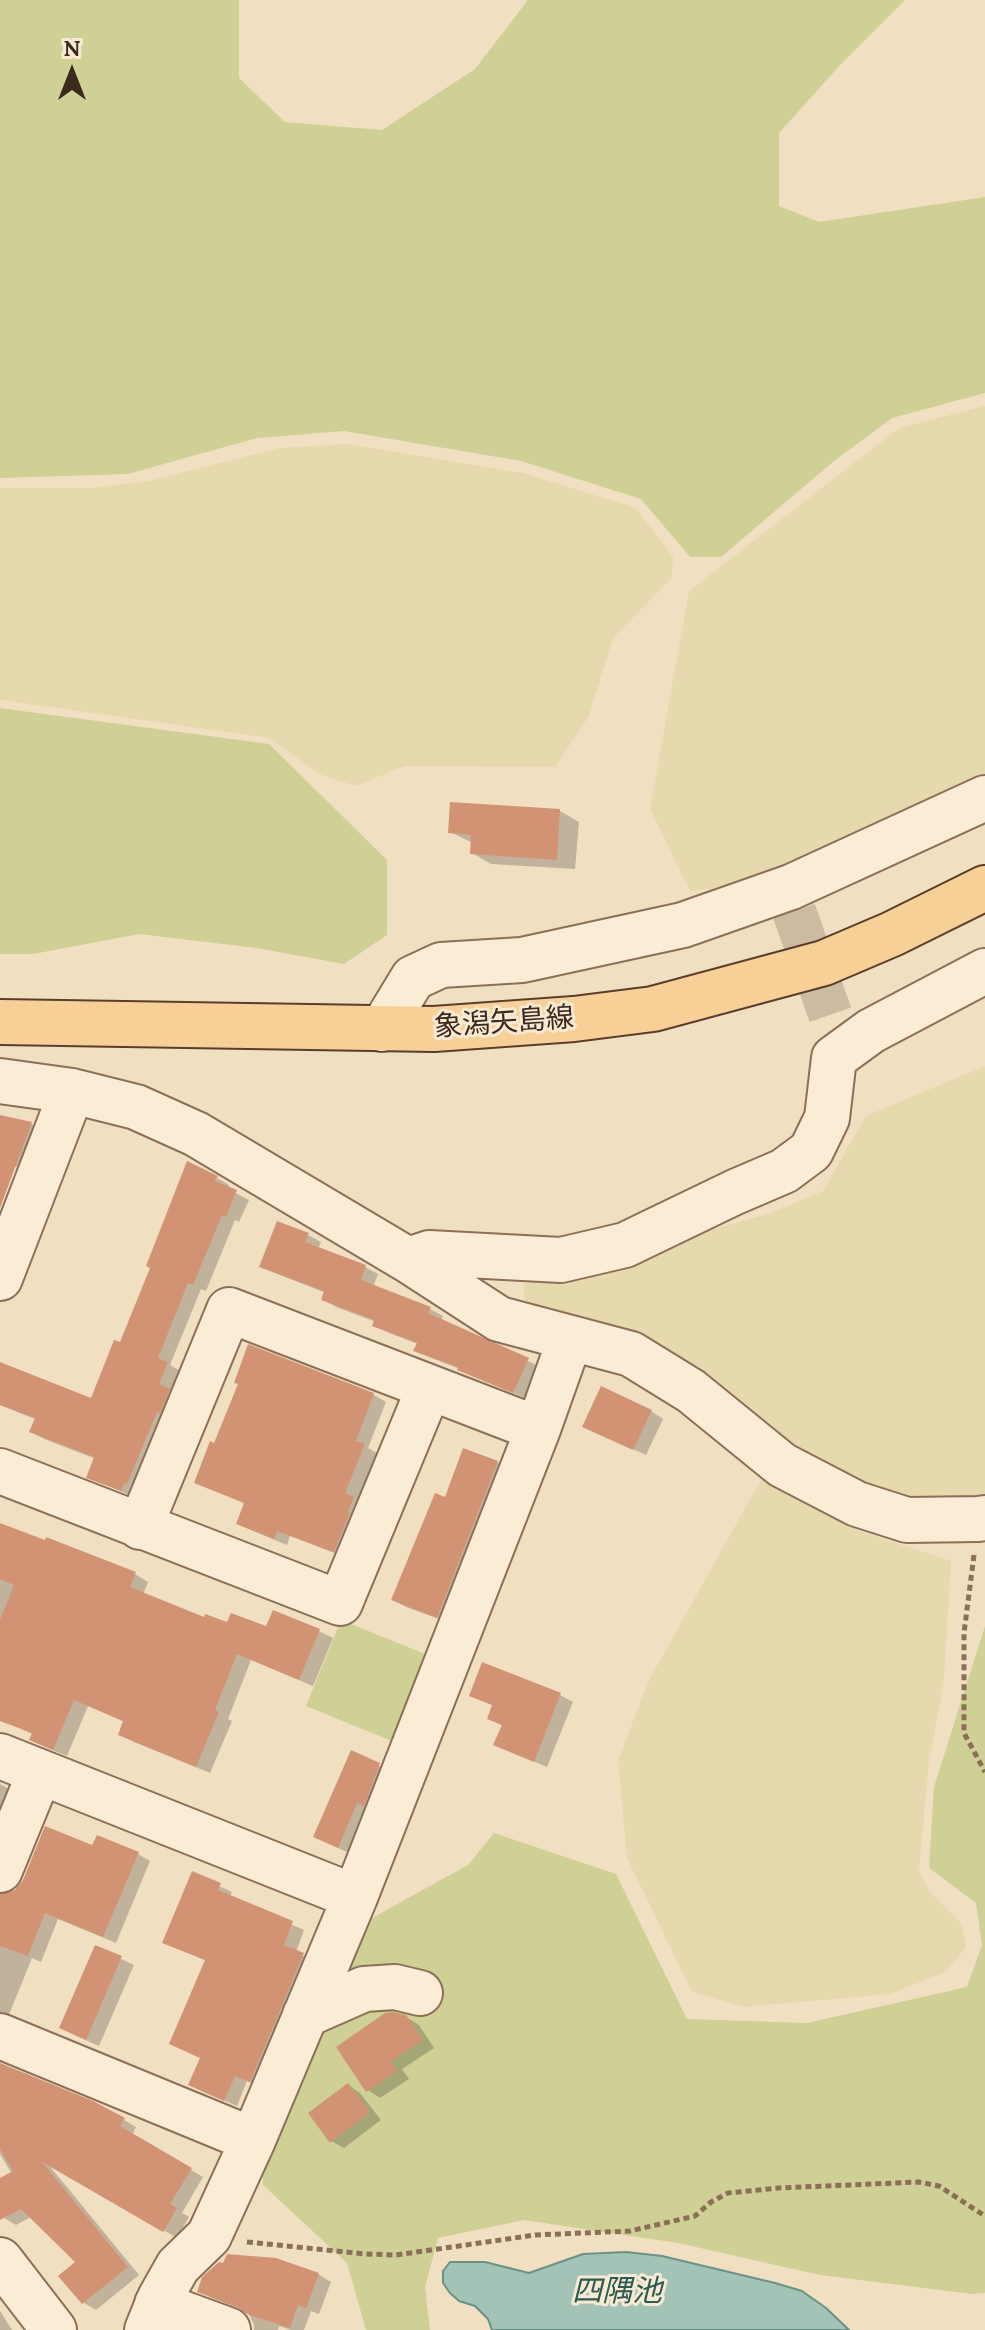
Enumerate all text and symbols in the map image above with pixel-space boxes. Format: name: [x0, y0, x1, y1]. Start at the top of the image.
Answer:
north arrow: [32, 32, 112, 112]
text: N: [63, 34, 81, 62]
street label: 象潟矢島線: [433, 1001, 575, 1045]
water label: 四隅池: [572, 2274, 662, 2310]

